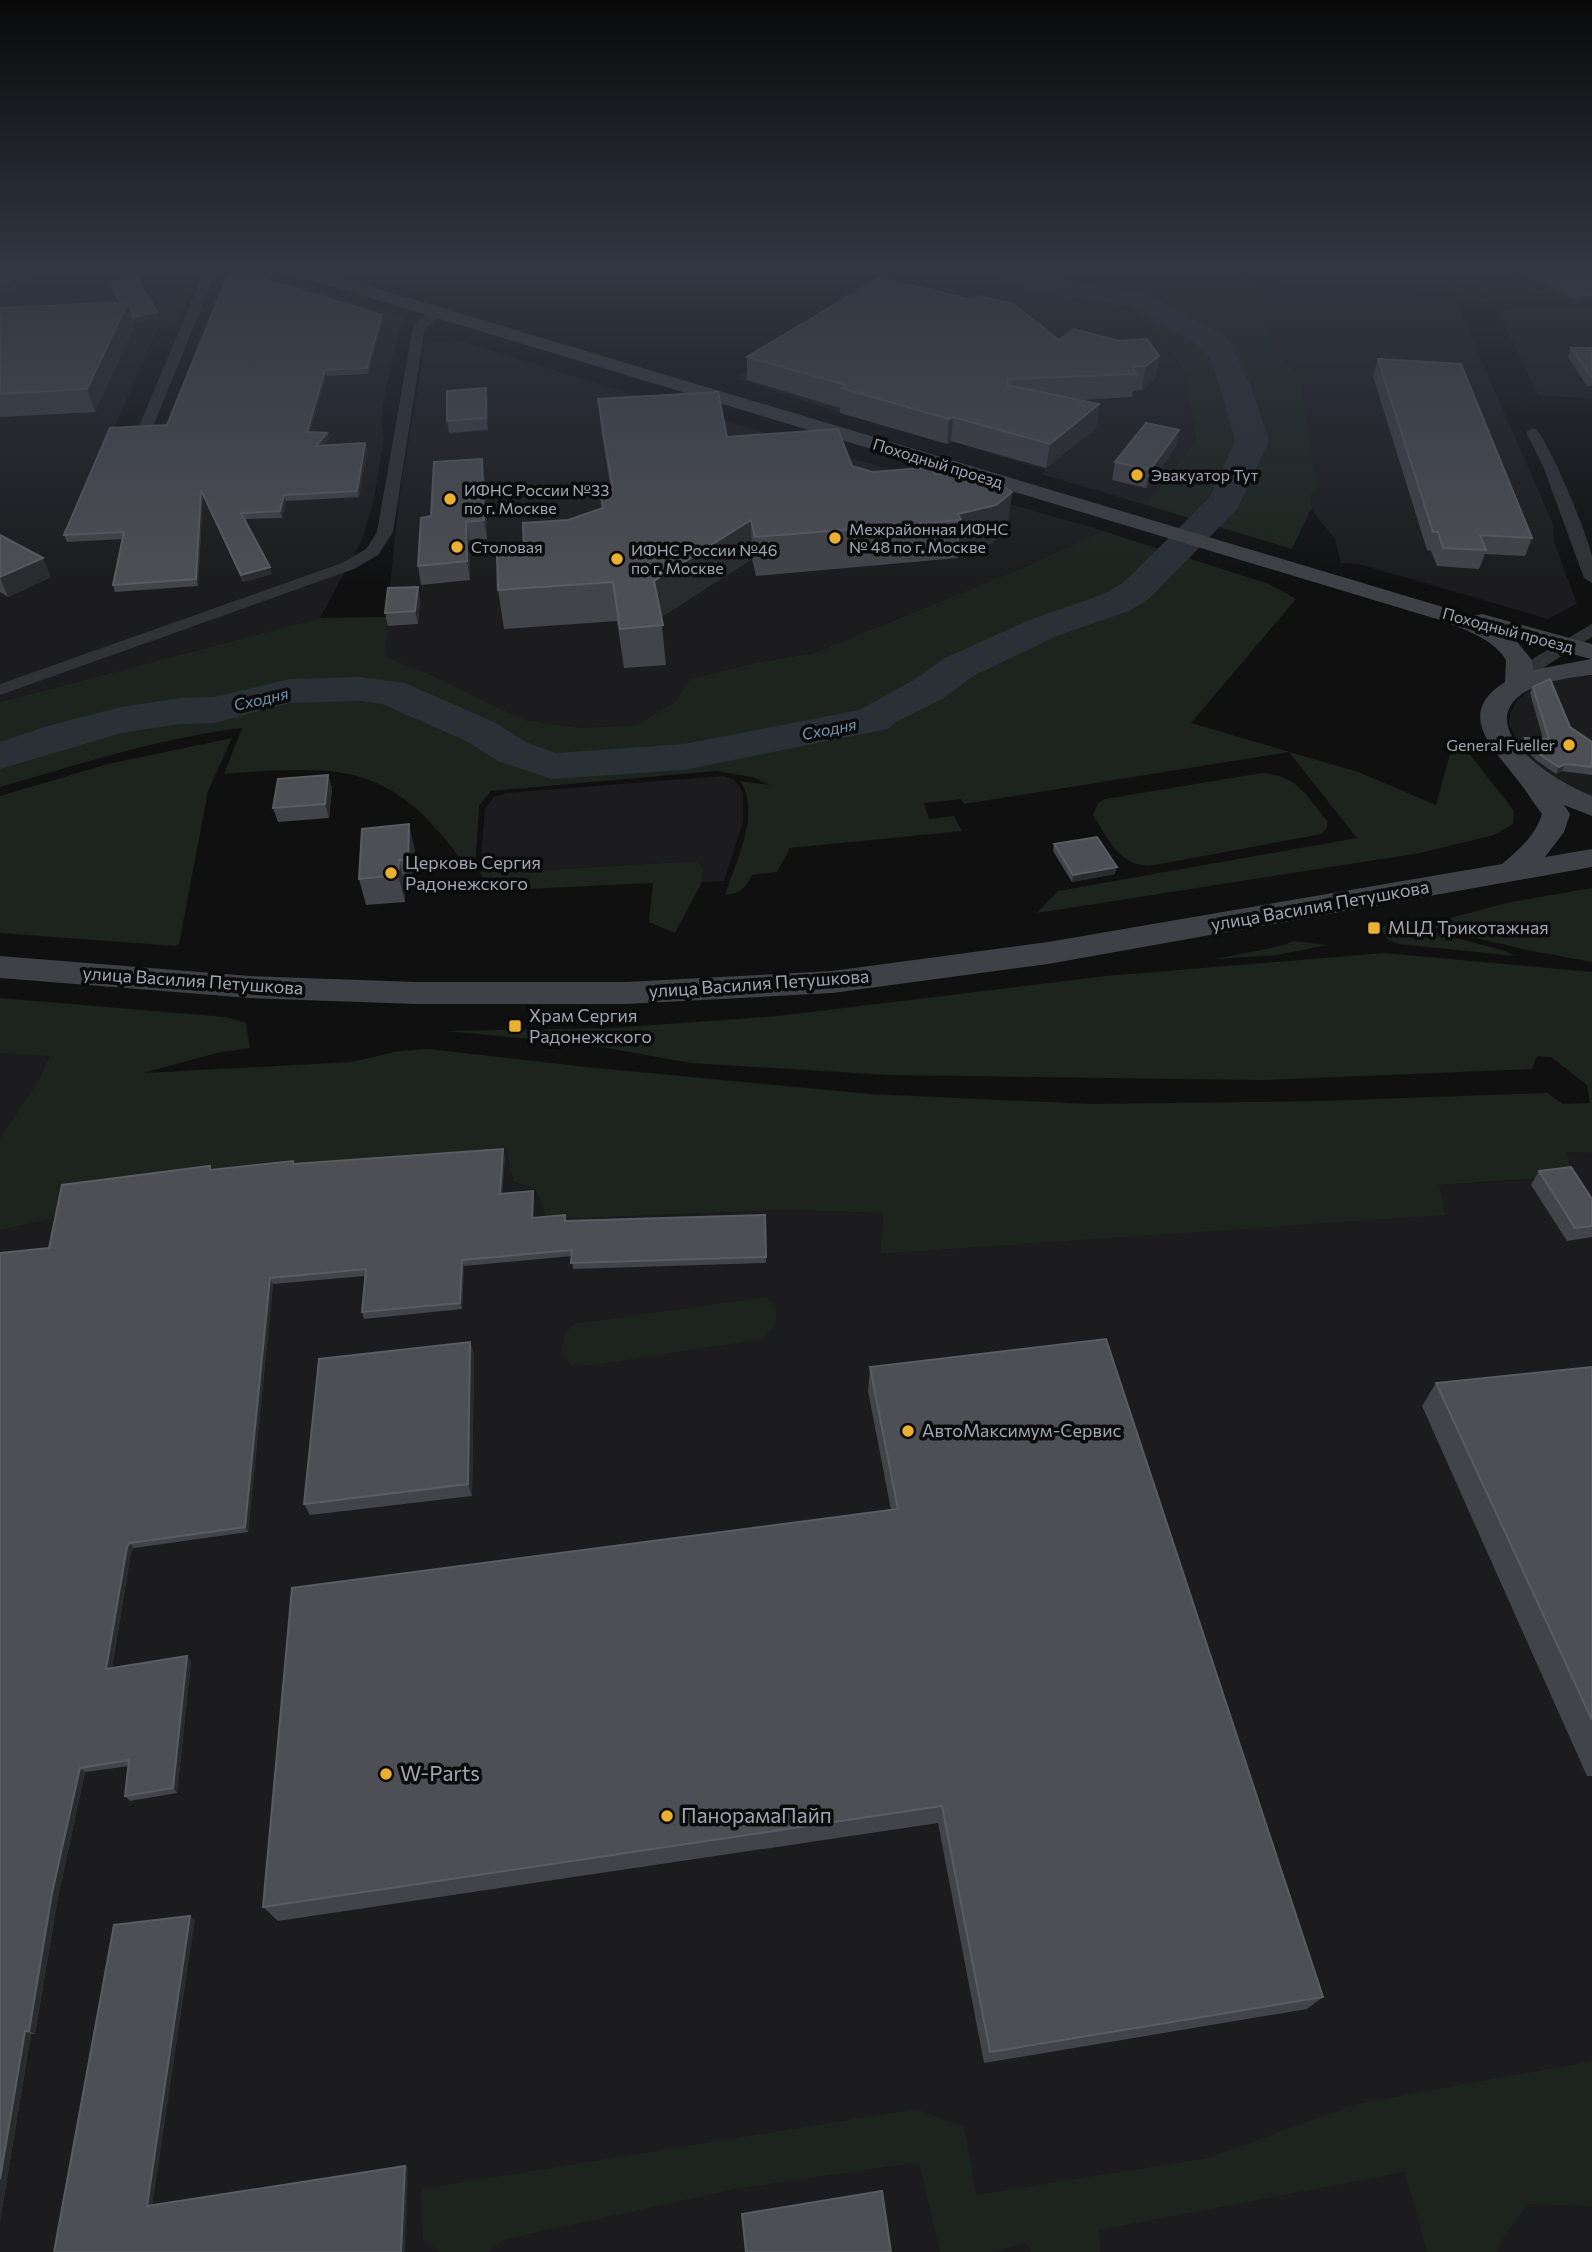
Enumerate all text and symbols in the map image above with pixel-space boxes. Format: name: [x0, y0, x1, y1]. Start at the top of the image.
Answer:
street label: Походный проезд: [871, 434, 1006, 491]
place label: Эвакуатор Тут: [1151, 465, 1259, 484]
marker: Эвакуатор Тут: [1129, 467, 1145, 483]
place label: ИФНС России №33 по г. Москве: [464, 480, 609, 517]
marker: ИФНС России №33 по г. Москве: [442, 491, 458, 507]
place label: Межрайонная ИФНС № 48 по г. Москве: [849, 519, 1008, 556]
marker: Межрайонная ИФНС № 48 по г. Москве: [827, 530, 843, 546]
place label: Столовая: [471, 537, 543, 556]
marker: Столовая: [449, 539, 465, 555]
place label: ИФНС России №46 по г. Москве: [631, 540, 777, 577]
marker: ИФНС России №46 по г. Москве: [609, 551, 625, 567]
street label: Походный проезд: [1441, 603, 1576, 656]
water label: Сходня: [232, 683, 290, 714]
water label: Сходня: [800, 714, 858, 743]
place label: General Fueller: [1446, 735, 1556, 754]
marker: General Fueller: [1561, 737, 1577, 753]
place label: Церковь Сергия Радонежского: [405, 851, 541, 894]
marker: Церковь Сергия Радонежского: [383, 865, 399, 881]
street label: улица Василия Петушкова: [1209, 875, 1431, 935]
place label: МЦД Трикотажная: [1388, 916, 1549, 938]
marker: МЦД Трикотажная: [1366, 920, 1382, 936]
street label: улица Василия Петушкова: [82, 961, 304, 999]
street label: улица Василия Петушкова: [648, 964, 870, 1002]
place label: Храм Сергия Радонежского: [529, 1004, 652, 1047]
marker: Храм Сергия Радонежского: [507, 1018, 523, 1034]
place label: АвтоМаксимум-Сервиc: [922, 1419, 1121, 1441]
marker: АвтоМаксимум-Сервиc: [900, 1423, 916, 1439]
place label: W-Parts: [400, 1760, 480, 1785]
marker: W-Parts: [378, 1766, 394, 1782]
place label: ПанорамаПайп: [681, 1802, 832, 1827]
marker: ПанорамаПайп: [659, 1808, 675, 1824]

